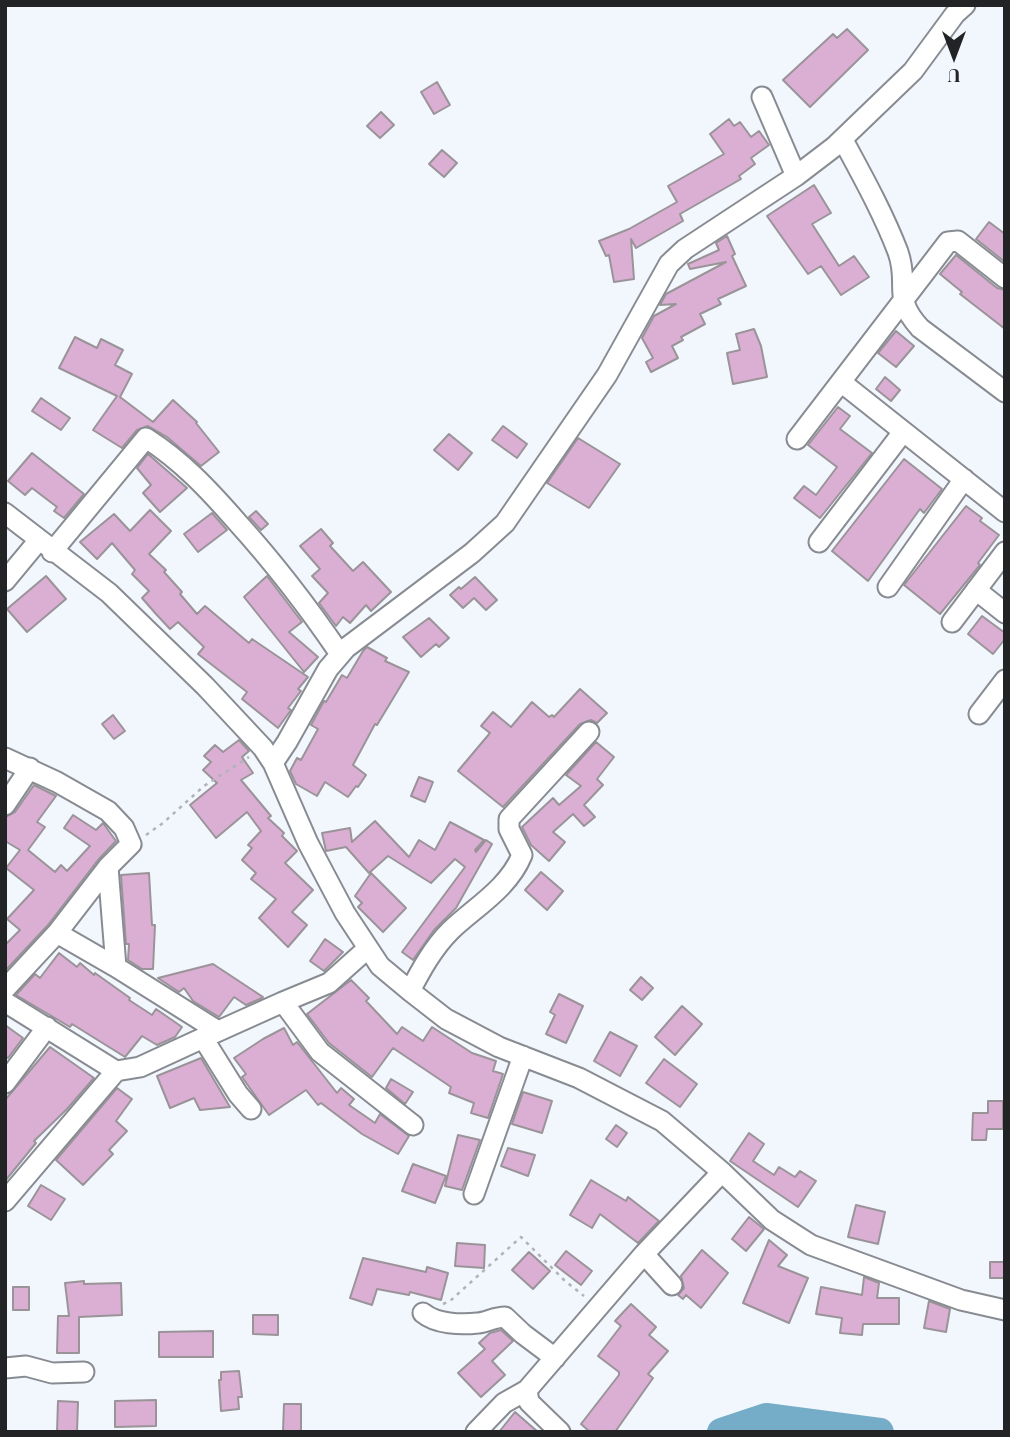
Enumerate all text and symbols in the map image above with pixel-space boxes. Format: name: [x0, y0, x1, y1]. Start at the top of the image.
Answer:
north arrow: [919, 21, 989, 91]
text: U: [947, 64, 961, 90]

